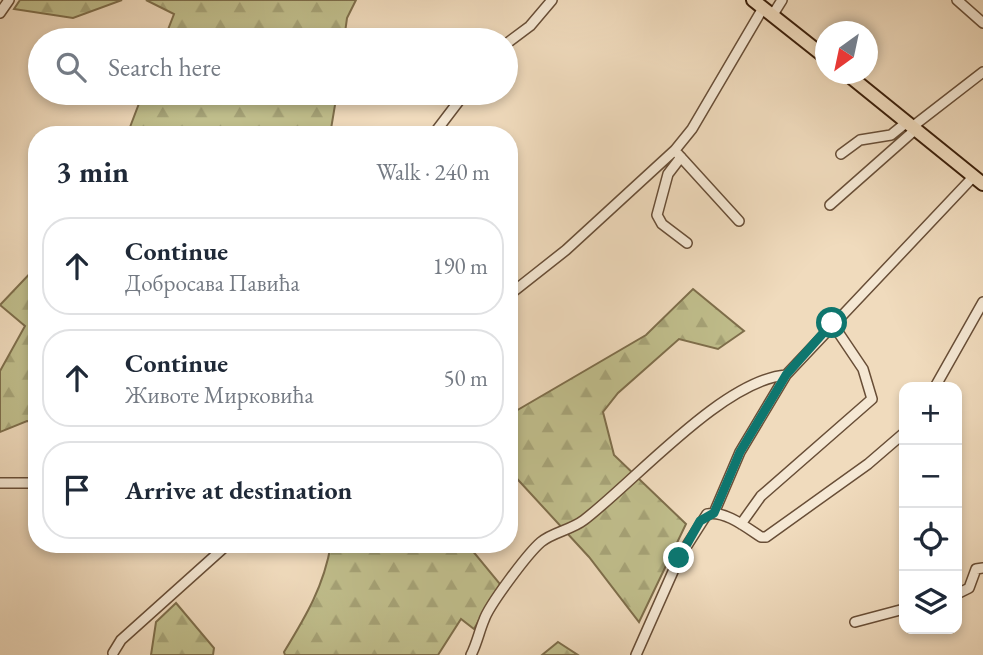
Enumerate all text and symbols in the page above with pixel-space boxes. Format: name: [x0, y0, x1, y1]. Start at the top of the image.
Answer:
north arrow: [815, 21, 878, 84]
search box: [28, 28, 518, 105]
icon: search: [52, 48, 90, 86]
text: Search here: [108, 50, 221, 84]
text: 3 min: [56, 152, 129, 191]
text: Walk · 240 m: [376, 157, 490, 187]
text: Continue: [125, 234, 228, 268]
icon: ahead: [58, 247, 96, 285]
text: 190 m: [432, 251, 488, 281]
text: Добросава Павића: [125, 268, 300, 298]
route start: [816, 307, 847, 338]
text: Continue: [125, 346, 228, 380]
icon: ahead: [58, 359, 96, 397]
text: 50 m: [443, 363, 488, 393]
text: Животе Мирковића: [125, 380, 314, 410]
map controls: [899, 382, 962, 634]
button: +: [899, 382, 962, 445]
button: −: [899, 445, 962, 508]
icon: arrive: [58, 471, 96, 509]
text: Arrive at destination: [125, 473, 352, 507]
button: locate: [899, 508, 962, 571]
route end: [663, 542, 694, 573]
button: layers: [899, 571, 962, 634]

